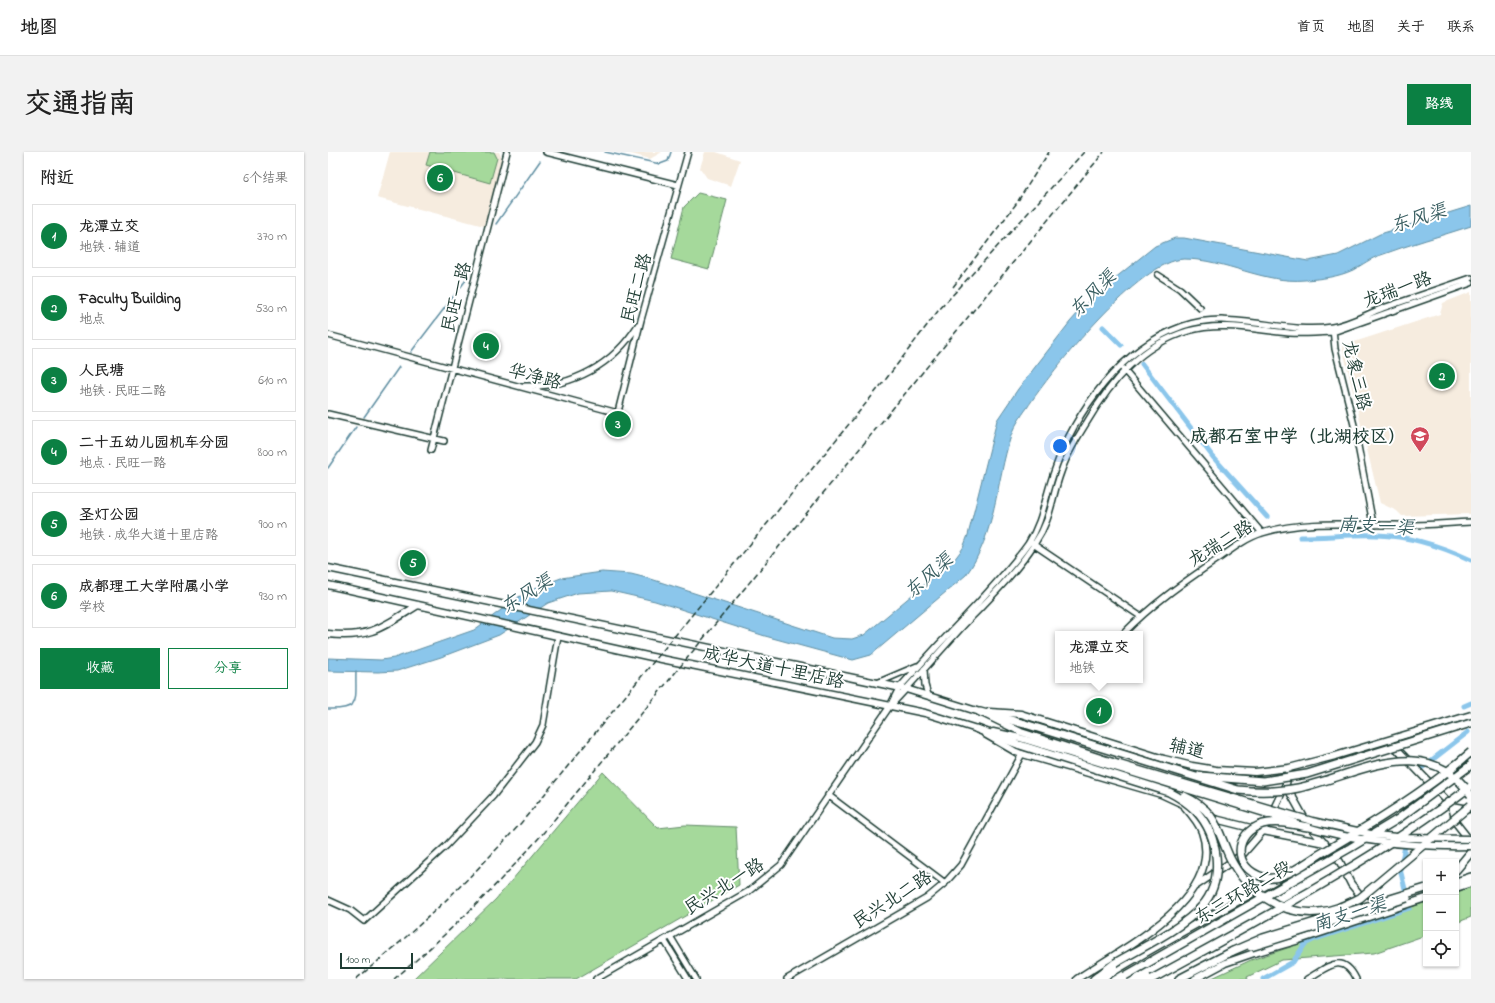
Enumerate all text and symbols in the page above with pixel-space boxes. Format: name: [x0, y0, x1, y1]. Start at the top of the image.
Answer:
text: 地图: [20, 15, 58, 42]
text: 首页: [1297, 17, 1325, 38]
text: 地图: [1347, 17, 1375, 38]
text: 关于: [1397, 17, 1425, 38]
text: 联系: [1447, 17, 1475, 38]
button: 路线: [1407, 84, 1471, 125]
text: 交通指南: [24, 85, 136, 126]
pin: 6: [427, 163, 453, 193]
text: 附近: [40, 166, 74, 191]
text: 6个结果: [243, 169, 288, 188]
water label: 东风渠: [1388, 198, 1452, 241]
text: 龙潭立交: [79, 216, 139, 238]
text: 1: [52, 227, 56, 246]
text: 370 m: [257, 227, 287, 246]
text: 地铁 · 辅道: [79, 238, 140, 257]
street label: 民旺二路: [616, 250, 660, 327]
street label: 民旺一路: [437, 259, 479, 336]
water label: 东风渠: [1064, 264, 1125, 324]
street label: 龙瑞一路: [1359, 266, 1436, 315]
text: Faculty Building: [79, 288, 181, 310]
text: 2: [51, 299, 57, 318]
text: 530 m: [255, 299, 287, 318]
text: 地点: [79, 310, 105, 329]
pin: 4: [473, 331, 499, 361]
street label: 龙象三路: [1334, 337, 1376, 413]
street label: 华净路: [505, 358, 564, 397]
text: 人民塘: [79, 360, 124, 382]
pin: 2: [1429, 361, 1455, 391]
text: 3: [51, 371, 57, 390]
text: 610 m: [258, 371, 287, 390]
text: 地铁 · 民旺二路: [79, 382, 166, 401]
pin: 3: [605, 409, 631, 439]
place label: 成都石室中学（北湖校区）: [1190, 425, 1406, 451]
school or university icon: 成都石室中学（北湖校区）: [1409, 425, 1431, 453]
text: 二十五幼儿园机车分园: [79, 432, 229, 454]
your location: [1050, 436, 1070, 456]
text: 4: [51, 443, 57, 462]
text: 800 m: [258, 443, 287, 462]
text: 地点 · 民旺一路: [79, 454, 166, 473]
text: 圣灯公园: [79, 504, 139, 526]
water label: 南支一渠: [1337, 512, 1417, 543]
text: 5: [50, 515, 58, 534]
text: 900 m: [259, 515, 287, 534]
street label: 龙瑞二路: [1183, 515, 1259, 574]
text: 地铁 · 成华大道十里店路: [79, 526, 218, 545]
water label: 东风渠: [899, 547, 962, 606]
pin: 5: [400, 548, 426, 578]
water label: 东风渠: [496, 568, 560, 622]
text: 成都理工大学附属小学: [79, 576, 229, 598]
text: 6: [51, 587, 57, 606]
text: 930 m: [259, 587, 287, 606]
text: 学校: [79, 598, 105, 617]
popup: [1055, 631, 1143, 683]
text: 龙潭立交: [1069, 637, 1129, 659]
street label: 成华大道十里店路: [700, 641, 847, 697]
button: 收藏: [40, 648, 160, 689]
button: 分享: [168, 648, 288, 689]
text: 地铁: [1069, 659, 1095, 678]
pin: 1: [1086, 696, 1112, 726]
street label: 辅道: [1166, 733, 1207, 767]
street label: 民兴北一路: [680, 853, 770, 923]
street label: 东三环路二段: [1191, 855, 1297, 932]
map controls: [1423, 859, 1459, 967]
button: +: [1423, 859, 1459, 895]
street label: 民兴北二路: [848, 865, 938, 936]
water label: 南支一渠: [1309, 890, 1392, 940]
button: −: [1423, 895, 1459, 931]
button: locate: [1423, 931, 1459, 967]
scale bar: [340, 951, 413, 970]
text: 100 m: [346, 952, 370, 968]

